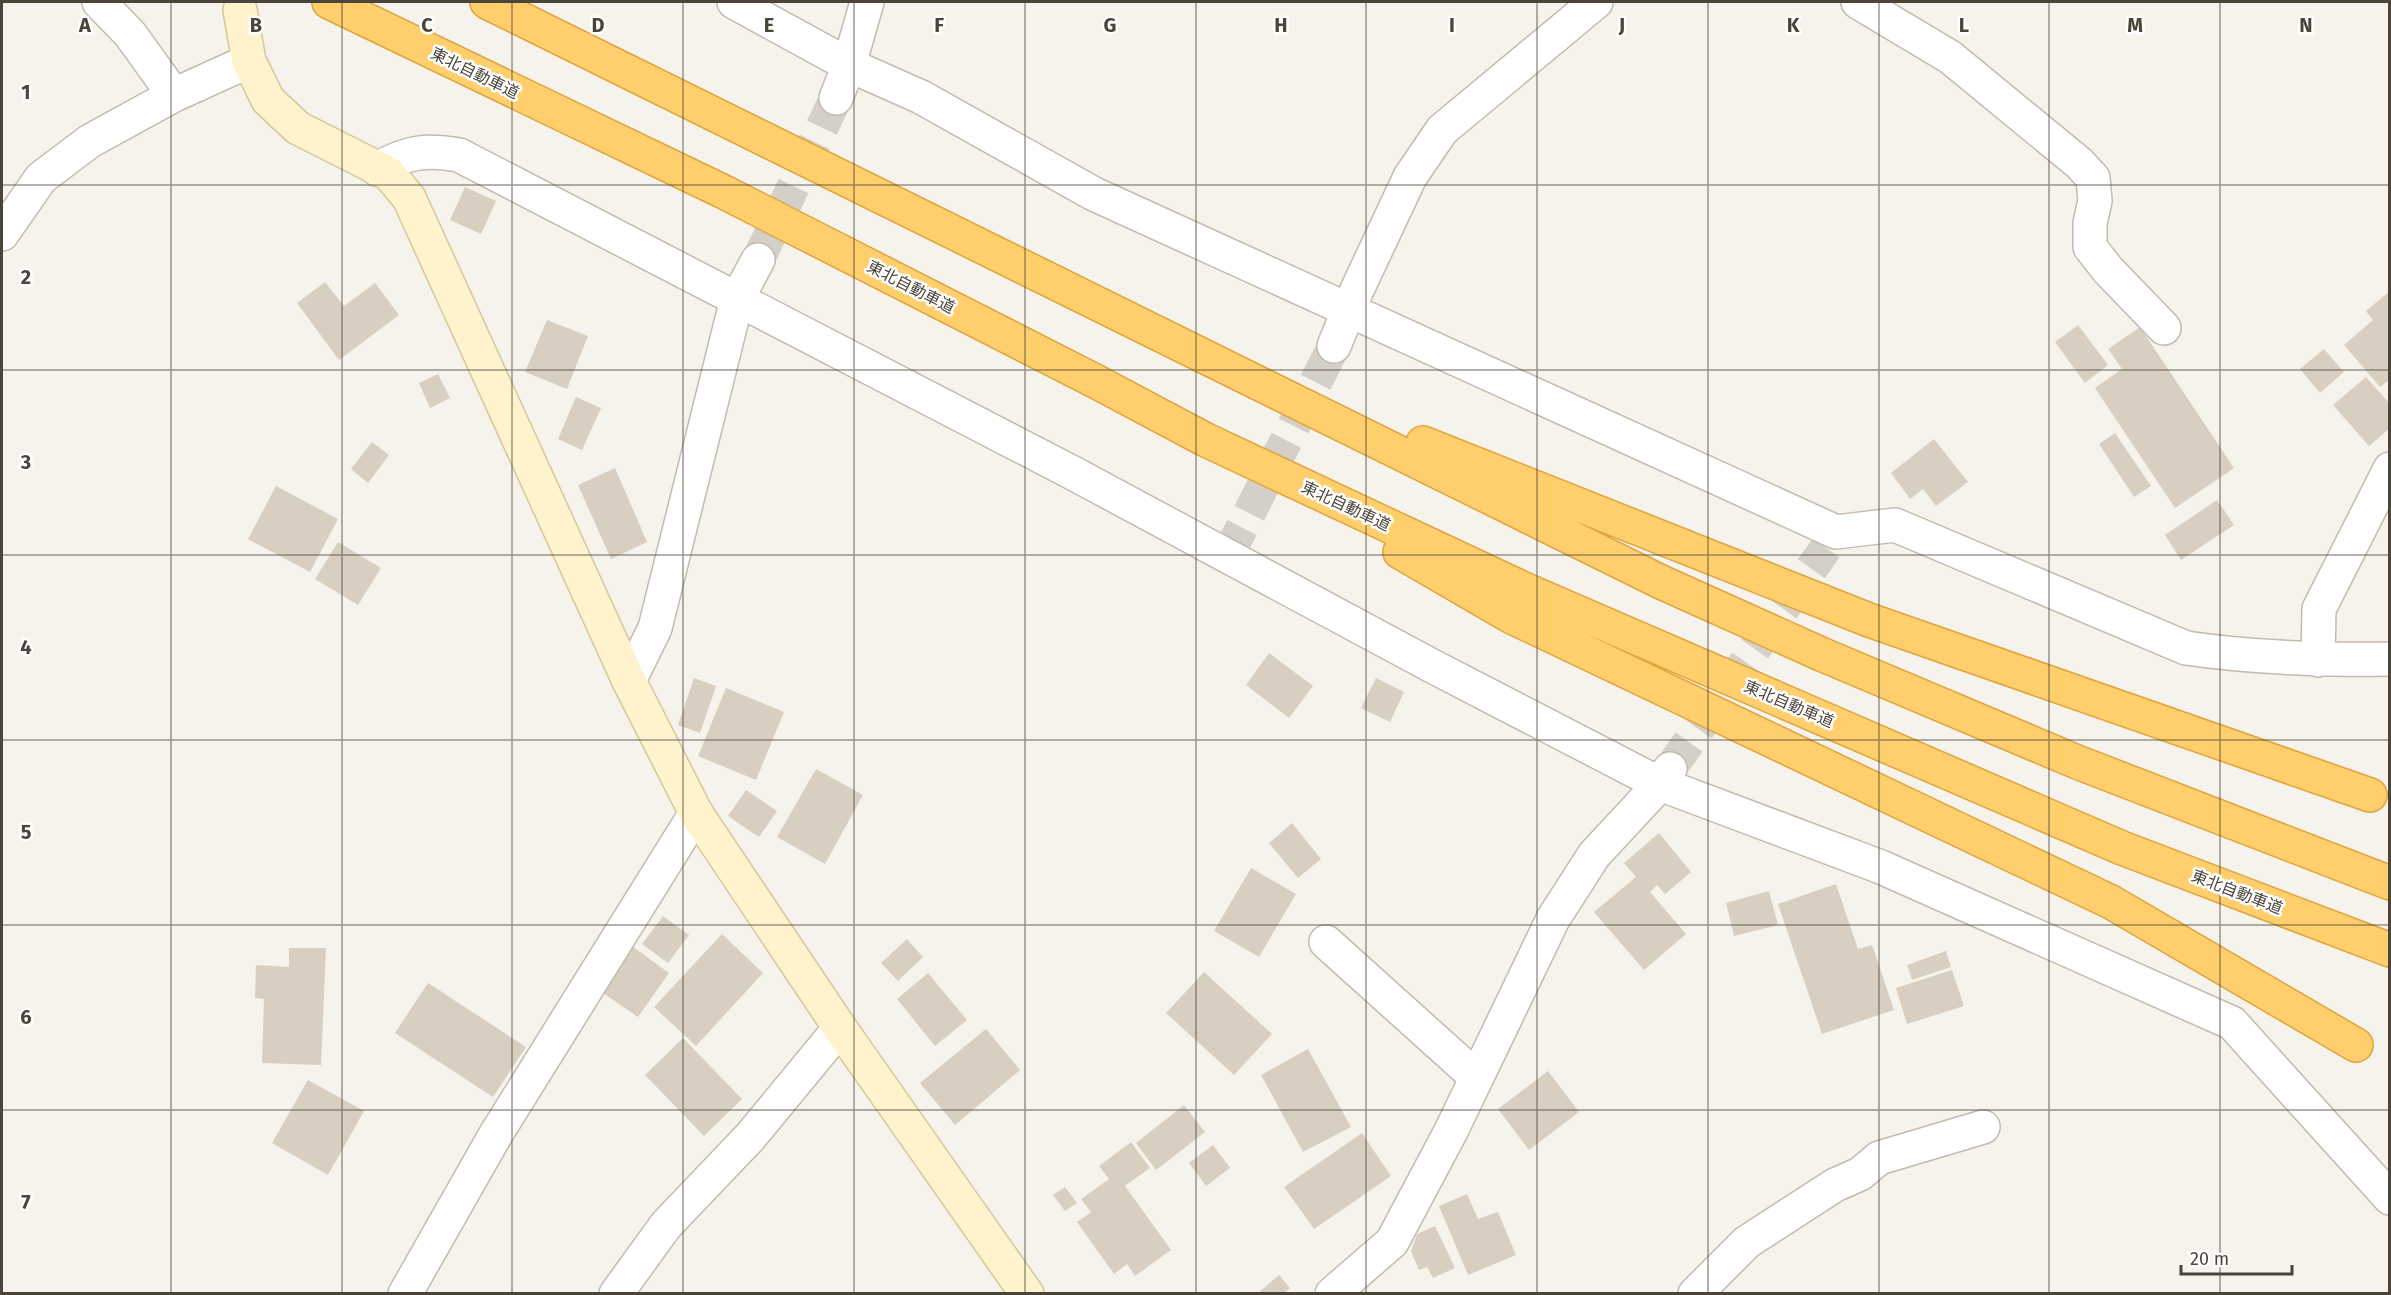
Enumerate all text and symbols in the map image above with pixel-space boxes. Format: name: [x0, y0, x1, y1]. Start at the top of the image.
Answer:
text: A: [78, 13, 92, 37]
text: B: [250, 13, 262, 37]
text: C: [421, 13, 433, 37]
text: D: [591, 13, 605, 37]
text: E: [764, 13, 774, 37]
text: F: [934, 13, 944, 37]
text: G: [1104, 13, 1116, 37]
text: H: [1274, 13, 1288, 37]
text: I: [1449, 13, 1455, 37]
text: J: [1618, 13, 1625, 37]
text: K: [1787, 13, 1800, 37]
text: L: [1959, 13, 1969, 37]
text: M: [2127, 13, 2143, 37]
text: N: [2299, 13, 2313, 37]
street label: 東北自動車道: [428, 43, 522, 103]
text: 1: [21, 80, 31, 104]
street label: 東北自動車道: [864, 257, 958, 317]
text: 2: [21, 265, 31, 289]
text: 3: [20, 450, 31, 474]
street label: 東北自動車道: [1298, 477, 1394, 535]
text: 4: [20, 635, 32, 659]
street label: 東北自動車道: [1741, 676, 1837, 732]
text: 5: [21, 820, 32, 844]
street label: 東北自動車道: [2189, 866, 2285, 918]
text: 6: [20, 1005, 32, 1029]
text: 7: [21, 1190, 31, 1214]
scale bar: [2181, 1238, 2292, 1276]
text: 20 m: [2190, 1248, 2229, 1270]

